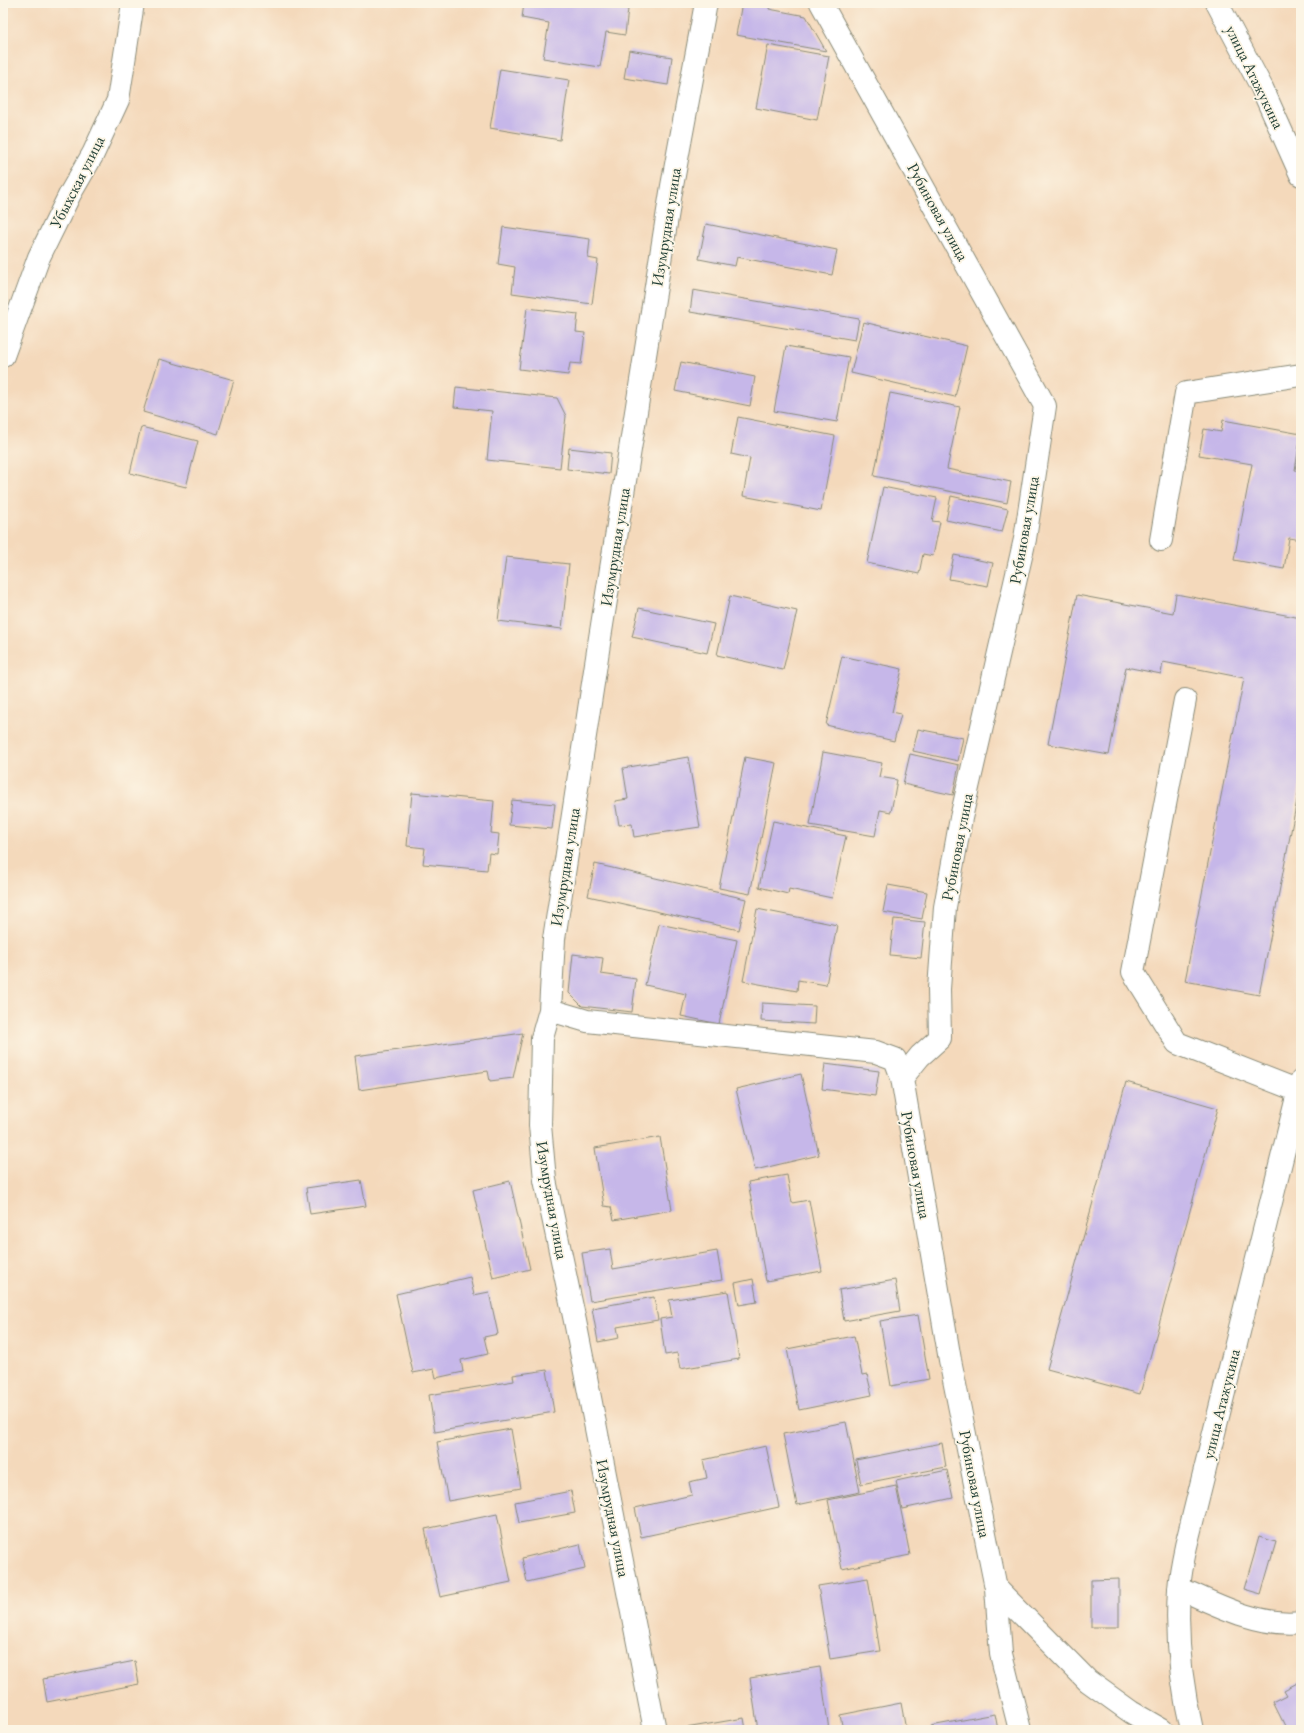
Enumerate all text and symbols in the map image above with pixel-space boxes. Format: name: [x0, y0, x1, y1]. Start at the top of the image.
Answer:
street label: улица Атажукина: [1221, 22, 1289, 133]
street label: Убыхская улица: [44, 132, 110, 233]
street label: Рубиновая улица: [902, 159, 974, 265]
street label: Изумрудная улица: [646, 166, 686, 288]
street label: Рубиновая улица: [1004, 474, 1044, 585]
street label: Изумрудная улица: [595, 486, 635, 608]
street label: Рубиновая улица: [936, 791, 978, 903]
street label: Изумрудная улица: [545, 806, 585, 928]
street label: Рубиновая улица: [896, 1110, 936, 1221]
street label: Изумрудная улица: [531, 1139, 573, 1261]
street label: улица Атажукина: [1197, 1346, 1245, 1461]
street label: Рубиновая улица: [954, 1428, 996, 1540]
street label: Изумрудная улица: [591, 1457, 635, 1579]

